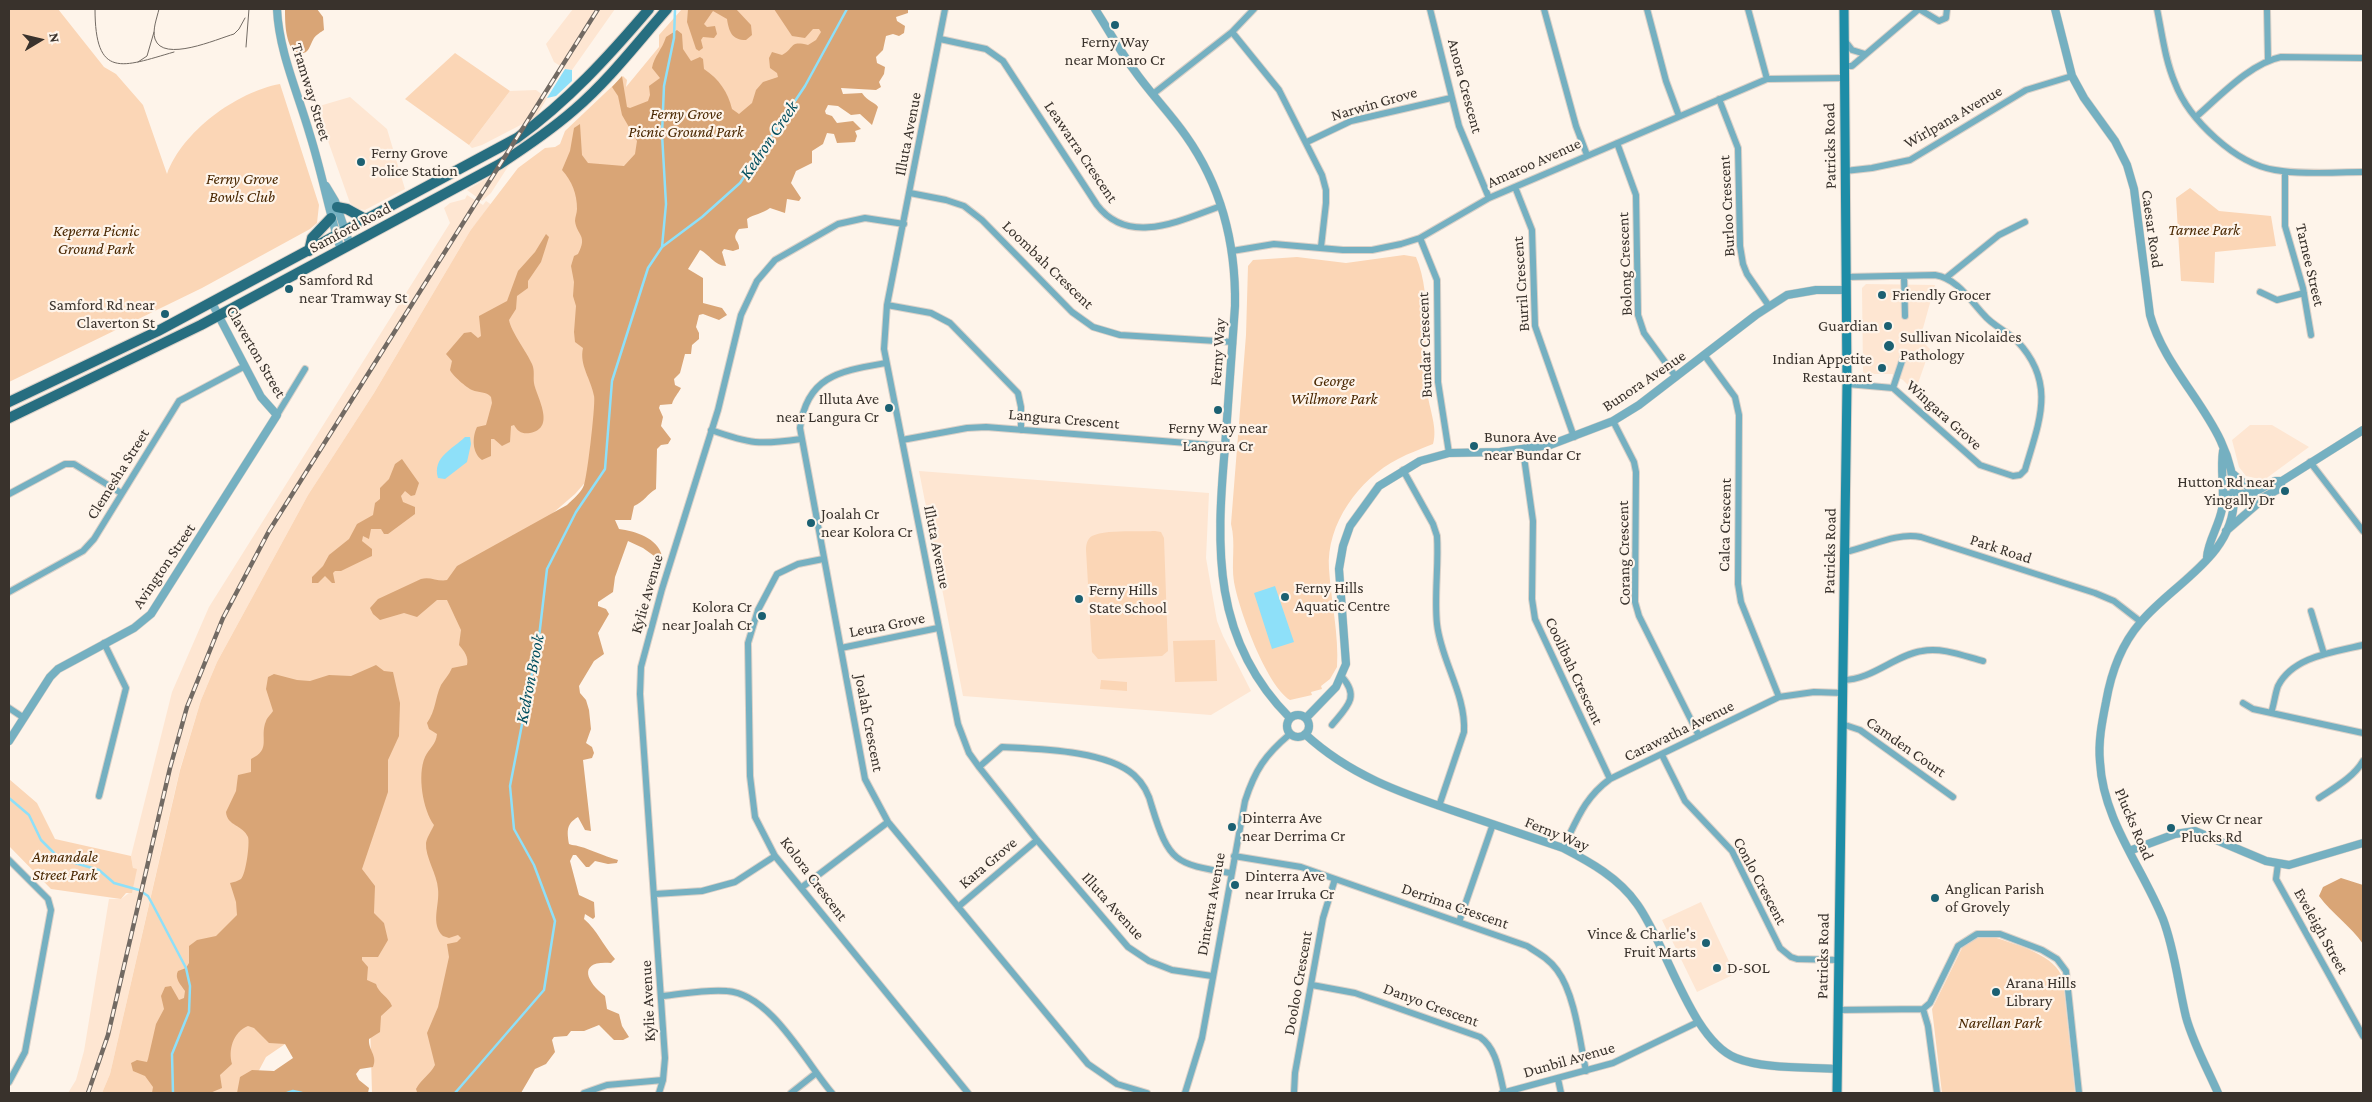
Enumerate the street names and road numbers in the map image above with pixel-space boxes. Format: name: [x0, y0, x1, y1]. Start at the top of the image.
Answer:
street label: Anora Crescent: [1443, 37, 1487, 135]
street label: Tramway Street: [287, 41, 335, 143]
street label: Wirlpana Avenue: [1900, 81, 2006, 153]
street label: Narwin Grove: [1329, 83, 1419, 125]
street label: Illuta Avenue: [891, 91, 925, 177]
street label: Leawarra Crescent: [1040, 98, 1122, 206]
street label: Patricks Road: [1820, 103, 1840, 189]
street label: Amaroo Avenue: [1484, 134, 1584, 192]
street label: Burloo Crescent: [1715, 155, 1739, 257]
street label: Caesar Road: [2137, 189, 2167, 269]
street label: Samford Road: [306, 199, 394, 257]
street label: Bolong Crescent: [1614, 212, 1636, 316]
street label: Loombah Crescent: [998, 217, 1098, 313]
street label: Tarnee Street: [2291, 222, 2329, 308]
street label: Burril Crescent: [1508, 236, 1534, 332]
street label: Bundar Crescent: [1414, 292, 1436, 398]
street label: Claverton Street: [222, 303, 290, 401]
street label: Ferny Way: [1206, 317, 1230, 387]
street label: Bunora Avenue: [1599, 346, 1689, 416]
street label: Wingara Grove: [1902, 376, 1986, 454]
street label: Langura Crescent: [1008, 405, 1120, 433]
street label: Clemesha Street: [82, 425, 154, 523]
street label: Calca Crescent: [1715, 478, 1735, 572]
street label: Corang Crescent: [1613, 500, 1635, 606]
street label: Illuta Avenue: [920, 504, 954, 590]
street label: Patricks Road: [1820, 508, 1840, 594]
street label: Avington Street: [128, 520, 200, 612]
street label: Park Road: [1968, 530, 2034, 568]
street label: Kylie Avenue: [627, 552, 667, 636]
street label: Leura Grove: [847, 608, 927, 642]
street label: Coolibah Crescent: [1541, 614, 1607, 728]
street label: Joalah Crescent: [850, 673, 888, 773]
street label: Carawatha Avenue: [1621, 696, 1737, 766]
street label: Camden Court: [1862, 712, 1950, 782]
street label: Plucks Road: [2110, 785, 2158, 863]
street label: Ferny Way: [1522, 812, 1592, 856]
street label: Kolora Crescent: [776, 833, 852, 925]
street label: Kara Grove: [955, 833, 1021, 893]
street label: Conlo Crescent: [1729, 834, 1791, 928]
street label: Dinterra Avenue: [1192, 851, 1230, 957]
street label: Illuta Avenue: [1078, 868, 1148, 944]
street label: Derrima Crescent: [1399, 879, 1511, 933]
street label: Eveleigh Street: [2290, 885, 2352, 977]
street label: Patricks Road: [1813, 913, 1833, 999]
street label: Dooloo Crescent: [1279, 930, 1317, 1036]
street label: Kylie Avenue: [636, 960, 660, 1042]
street label: Danyo Crescent: [1381, 979, 1481, 1031]
street label: Dunbil Avenue: [1521, 1038, 1617, 1082]

